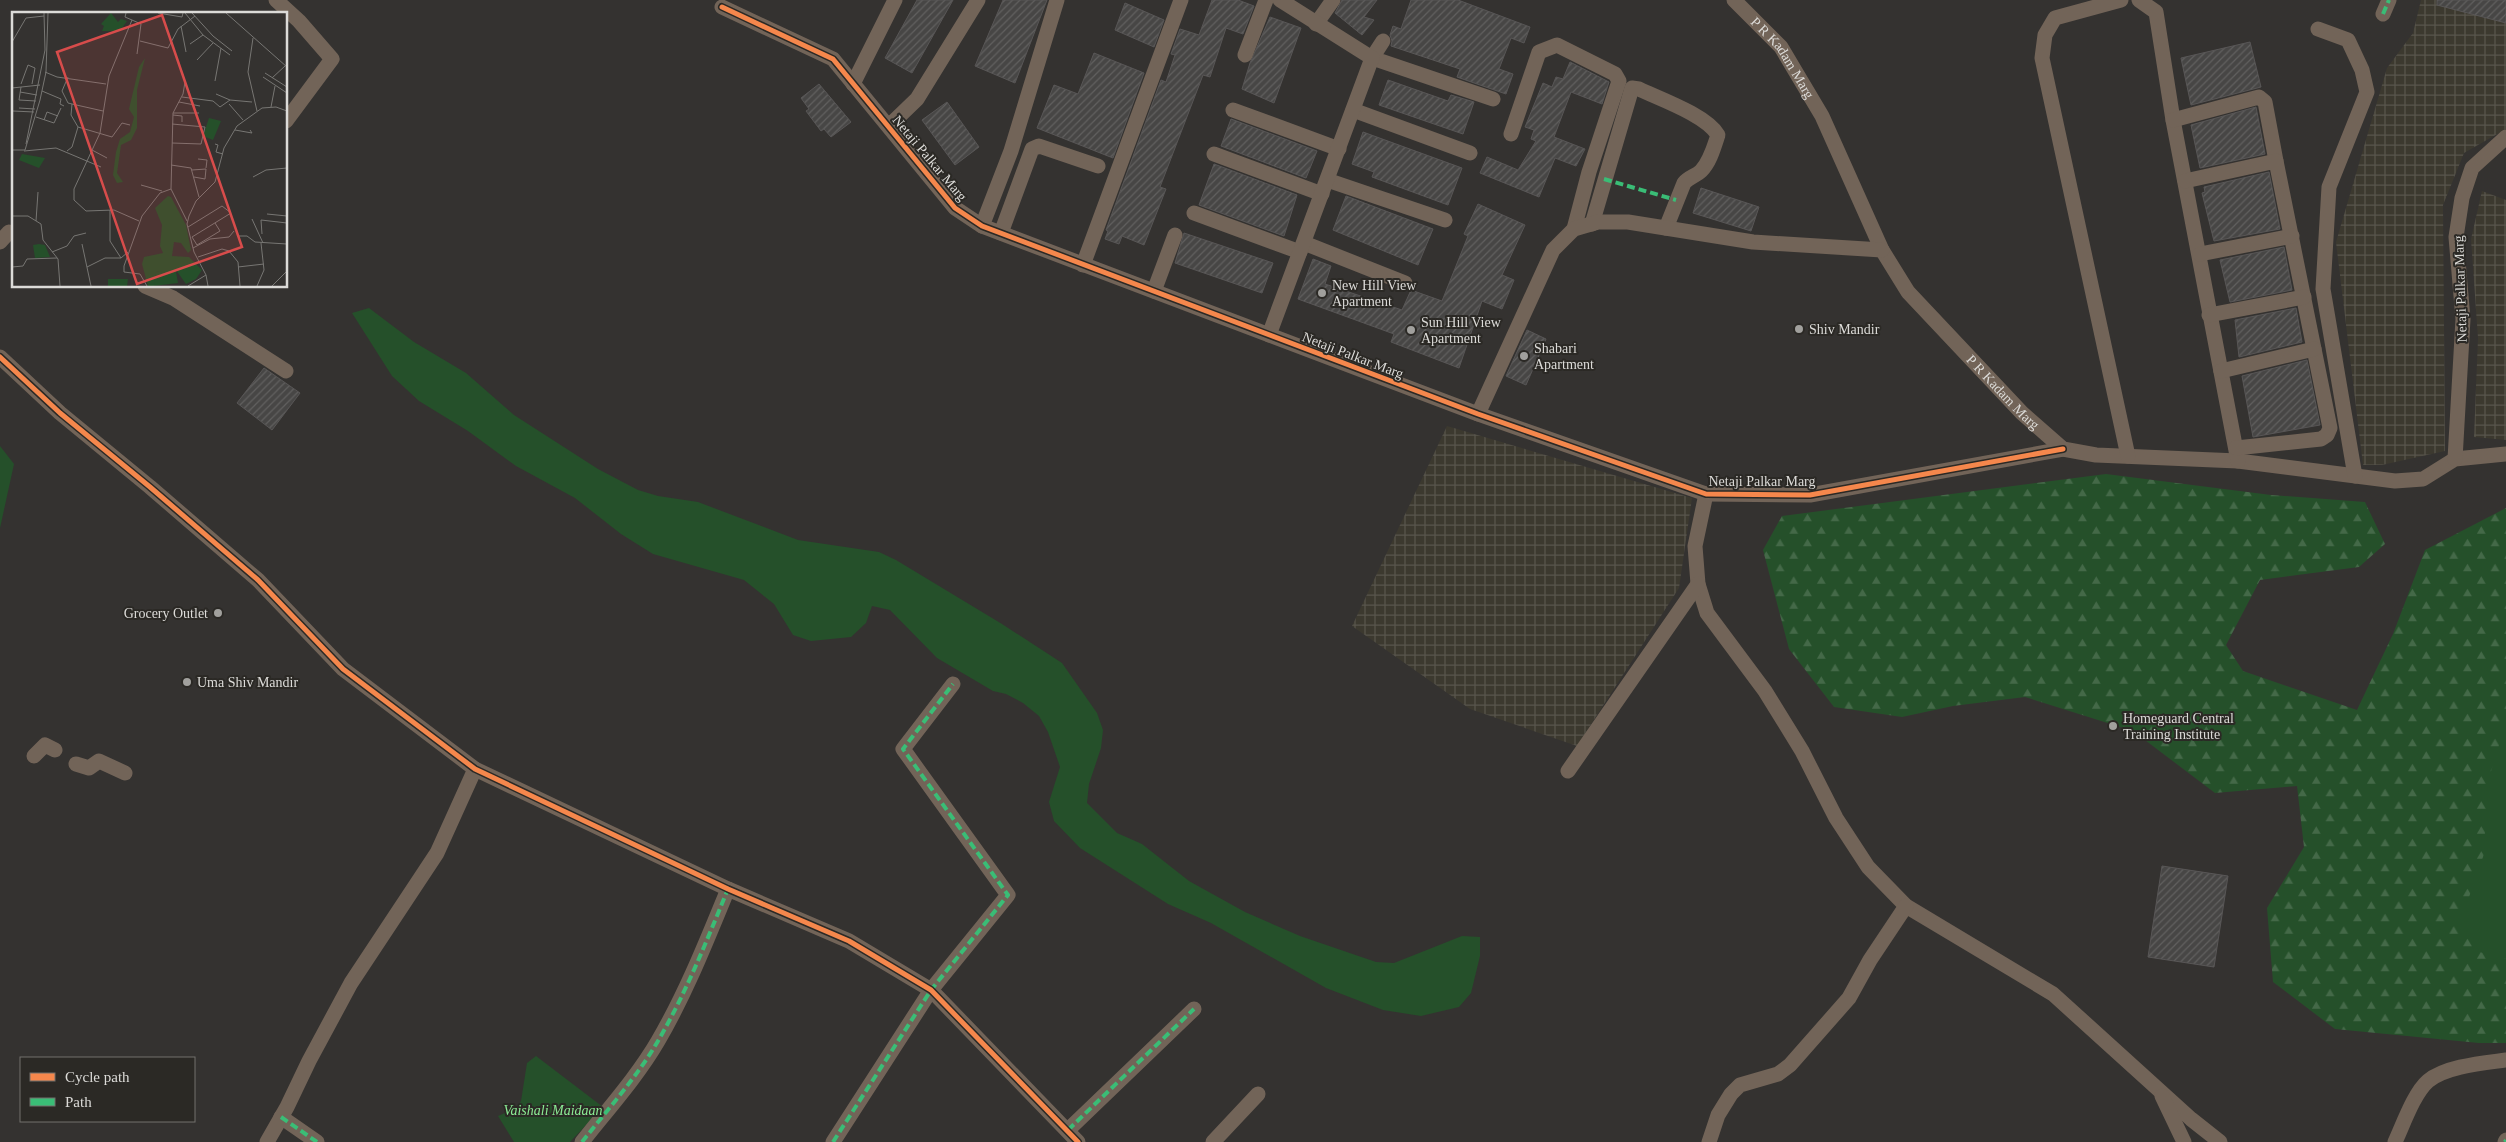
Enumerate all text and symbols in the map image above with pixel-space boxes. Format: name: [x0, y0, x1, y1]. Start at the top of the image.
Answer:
inset map: [12, 12, 288, 288]
street label: P R Kadam Marg: [1748, 14, 1817, 101]
street label: Netaji Palkar Marg: [889, 112, 970, 204]
street label: Netaji Palkar Marg: [2451, 235, 2470, 343]
place label: New Hill View Apartment: [1332, 278, 1417, 309]
marker: New Hill View Apartment: [1316, 287, 1328, 299]
place label: Sun Hill View Apartment: [1421, 315, 1502, 346]
place label: Shiv Mandir: [1809, 322, 1880, 337]
marker: Shiv Mandir: [1793, 323, 1805, 335]
marker: Sun Hill View Apartment: [1405, 324, 1417, 336]
street label: Netaji Palkar Marg: [1300, 329, 1405, 382]
place label: Shabari Apartment: [1534, 341, 1594, 372]
marker: Shabari Apartment: [1518, 350, 1530, 362]
street label: P R Kadam Marg: [1963, 352, 2042, 433]
street label: Netaji Palkar Marg: [1708, 474, 1816, 489]
place label: Grocery Outlet: [124, 606, 208, 621]
marker: Grocery Outlet: [212, 607, 224, 619]
place label: Uma Shiv Mandir: [197, 675, 298, 690]
marker: Uma Shiv Mandir: [181, 676, 193, 688]
place label: Homeguard Central Training Institute: [2123, 711, 2234, 742]
marker: Homeguard Central Training Institute: [2107, 720, 2119, 732]
legend: [20, 1057, 195, 1122]
text: Cycle path: [65, 1069, 130, 1085]
text: Path: [65, 1094, 92, 1110]
park label: Vaishali Maidaan: [503, 1103, 603, 1118]

